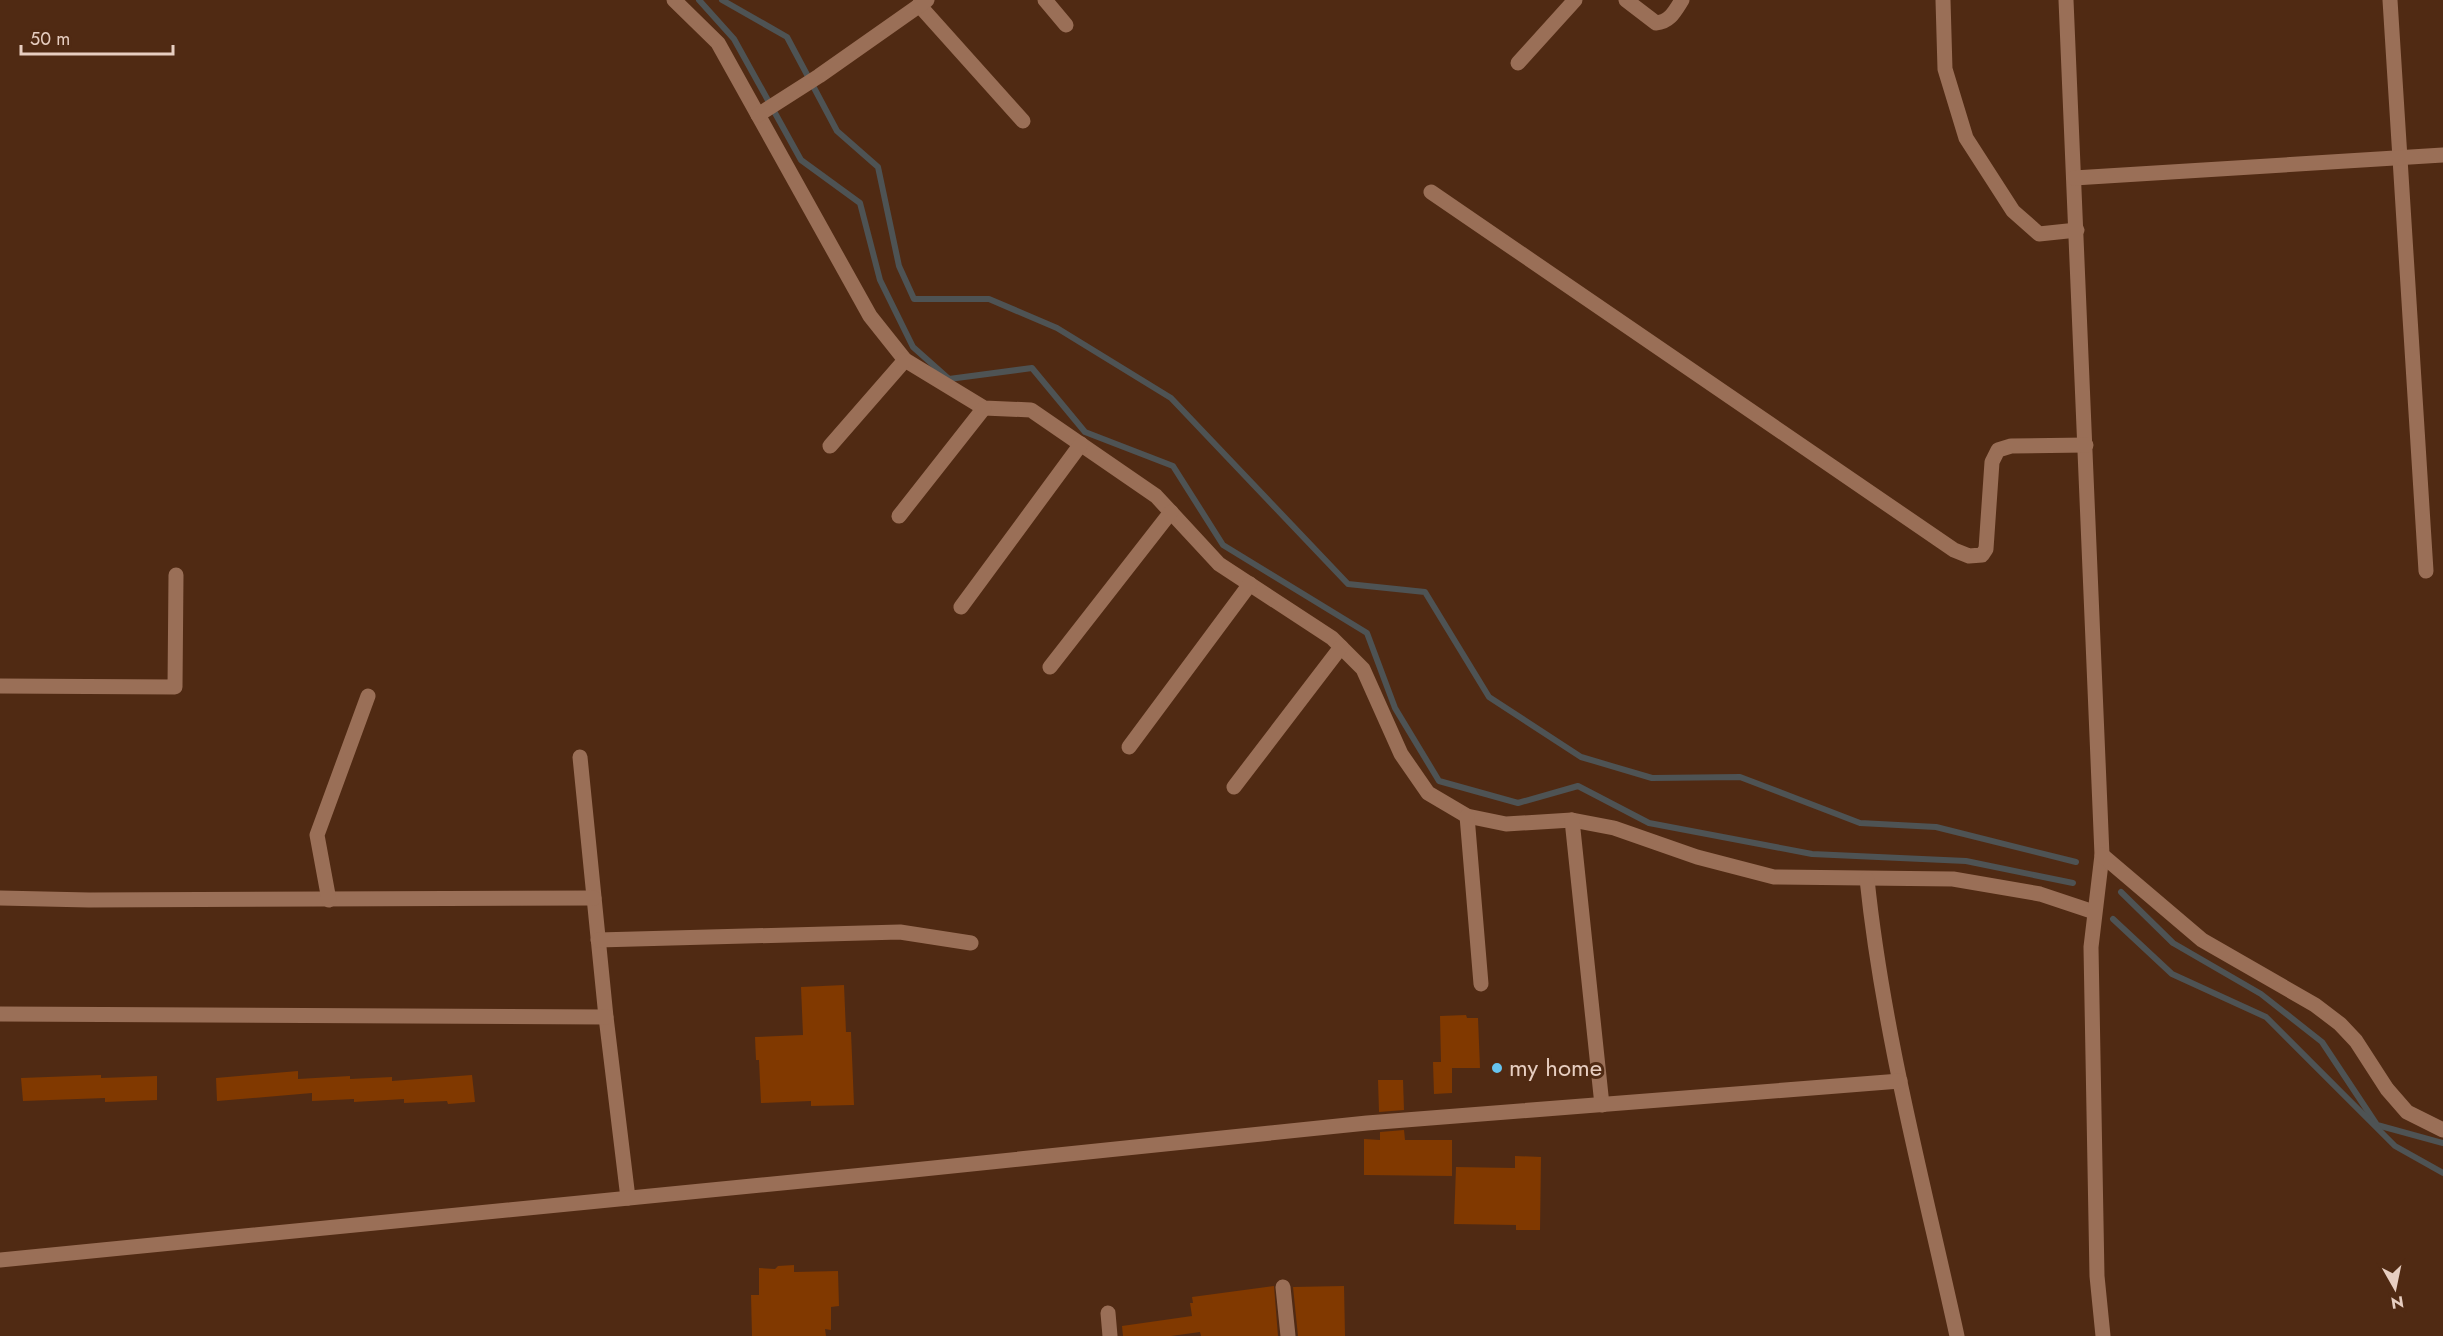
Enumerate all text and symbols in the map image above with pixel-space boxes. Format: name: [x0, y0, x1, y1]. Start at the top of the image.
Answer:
scale bar: [21, 18, 172, 56]
text: 50 m: [30, 26, 70, 52]
place label: my home: [1509, 1050, 1602, 1085]
marker: my home: [1490, 1061, 1504, 1075]
north arrow: [2365, 1258, 2425, 1318]
text: N: [2389, 1290, 2405, 1315]

